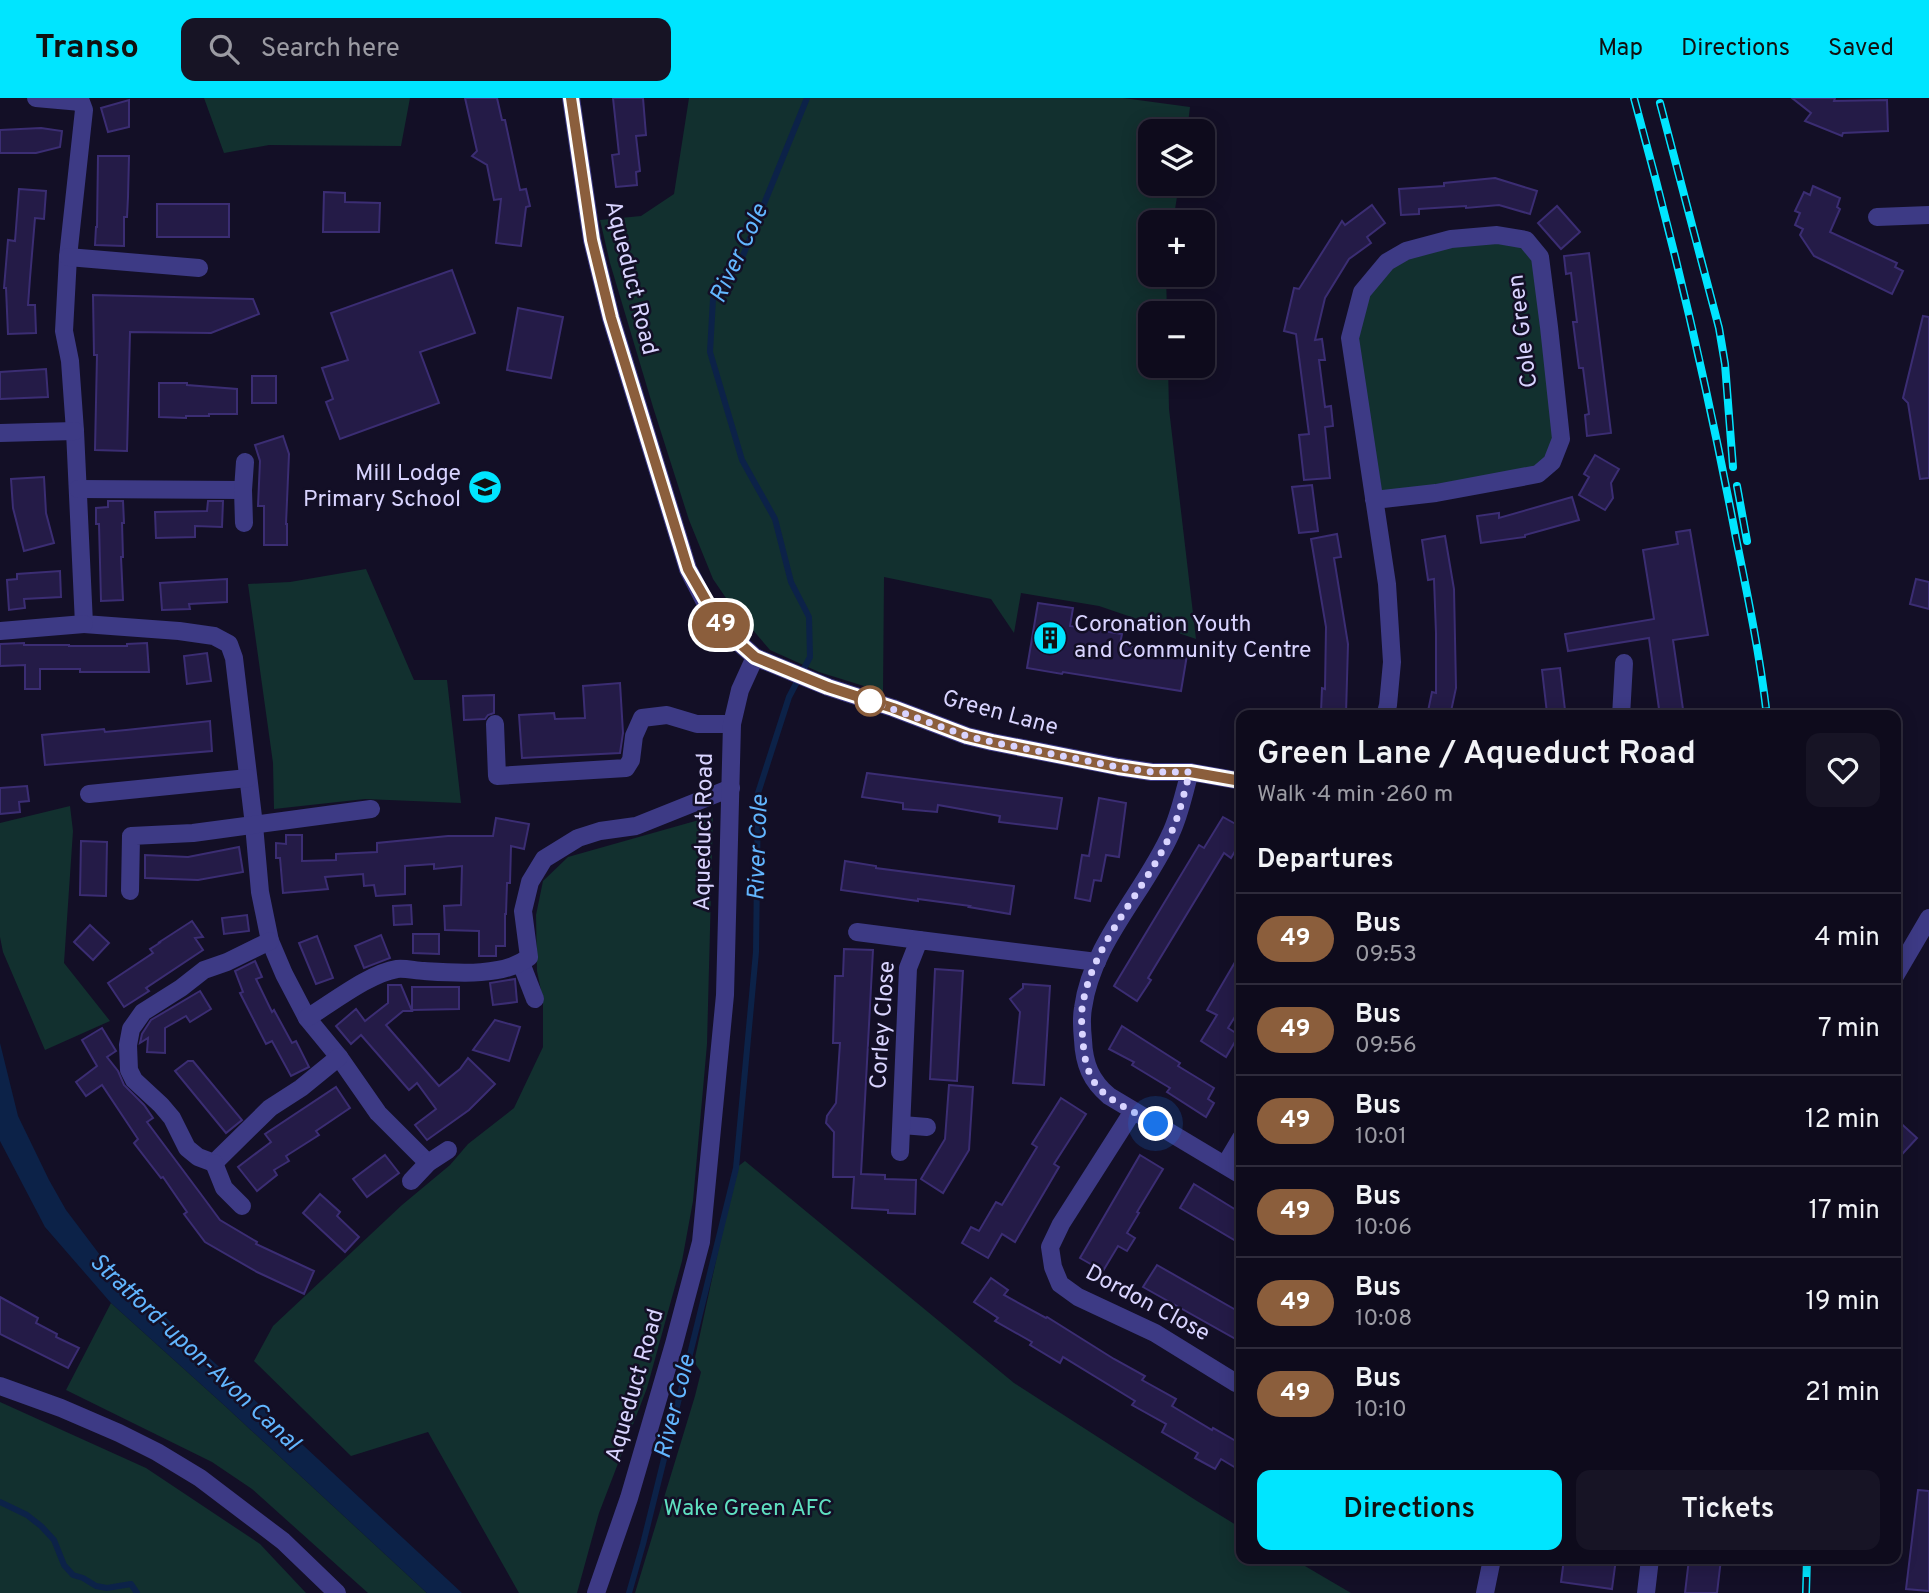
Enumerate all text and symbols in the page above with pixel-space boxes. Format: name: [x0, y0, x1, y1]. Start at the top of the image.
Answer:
search box: [181, 18, 671, 81]
text: Transo: [35, 28, 139, 70]
icon: search: [205, 30, 243, 68]
text: Search here: [261, 33, 400, 66]
text: Map: [1598, 34, 1643, 64]
text: Directions: [1681, 34, 1790, 64]
text: Saved: [1828, 34, 1894, 64]
map controls: [1138, 119, 1215, 378]
button: layers: [1138, 119, 1215, 196]
street label: Aqueduct Road: [597, 198, 663, 358]
water label: River Cole: [704, 199, 776, 308]
button: +: [1138, 210, 1215, 287]
street label: Cole Green: [1503, 273, 1545, 389]
button: −: [1138, 301, 1215, 378]
place label: Mill Lodge Primary School: [303, 460, 461, 515]
school or university icon: Mill Lodge Primary School: [466, 468, 504, 506]
line badge: 49: [690, 602, 752, 648]
text: 49: [706, 610, 736, 640]
place label: Coronation Youth and Community Centre: [1074, 611, 1311, 666]
building icon: Coronation Youth and Community Centre: [1031, 619, 1069, 657]
street label: Green Lane: [939, 685, 1061, 743]
unlabelled marker: [855, 686, 885, 716]
button: heart: [1806, 733, 1880, 807]
text: Green Lane / Aqueduct Road: [1257, 734, 1696, 776]
street label: Aqueduct Road: [689, 753, 721, 911]
text: Walk · 4 min · 260 m: [1257, 781, 1453, 810]
water label: River Cole: [742, 794, 776, 901]
text: Departures: [1257, 844, 1394, 877]
text: Bus: [1355, 908, 1401, 941]
text: 4 min: [1814, 922, 1880, 955]
text: 49: [1280, 924, 1311, 954]
text: 09:53: [1355, 941, 1417, 970]
street label: Corley Close: [865, 960, 903, 1090]
text: Bus: [1355, 999, 1401, 1032]
text: 7 min: [1818, 1013, 1880, 1046]
text: 49: [1280, 1015, 1311, 1045]
text: 09:56: [1355, 1032, 1417, 1061]
text: Bus: [1355, 1090, 1401, 1123]
text: 12 min: [1805, 1104, 1880, 1137]
your location: [1138, 1106, 1173, 1141]
text: 49: [1280, 1106, 1311, 1136]
text: 10:01: [1355, 1123, 1407, 1152]
text: Bus: [1355, 1181, 1401, 1214]
text: 17 min: [1808, 1195, 1880, 1228]
text: 49: [1280, 1197, 1311, 1227]
text: 10:06: [1355, 1214, 1412, 1243]
water label: Stratford-upon-Avon Canal: [82, 1248, 307, 1460]
street label: Dordon Close: [1080, 1259, 1214, 1349]
text: Bus: [1355, 1272, 1401, 1305]
text: 19 min: [1805, 1286, 1880, 1319]
text: 49: [1280, 1288, 1311, 1318]
text: 10:08: [1355, 1305, 1412, 1334]
street label: Aqueduct Road: [600, 1306, 672, 1466]
water label: River Cole: [649, 1351, 703, 1462]
text: Bus: [1355, 1363, 1401, 1396]
text: 21 min: [1805, 1377, 1880, 1410]
text: 49: [1280, 1379, 1311, 1409]
text: 10:10: [1355, 1396, 1407, 1425]
button: Directions: [1257, 1470, 1562, 1550]
button: Tickets: [1576, 1470, 1880, 1550]
park label: Wake Green AFC: [663, 1495, 833, 1524]

